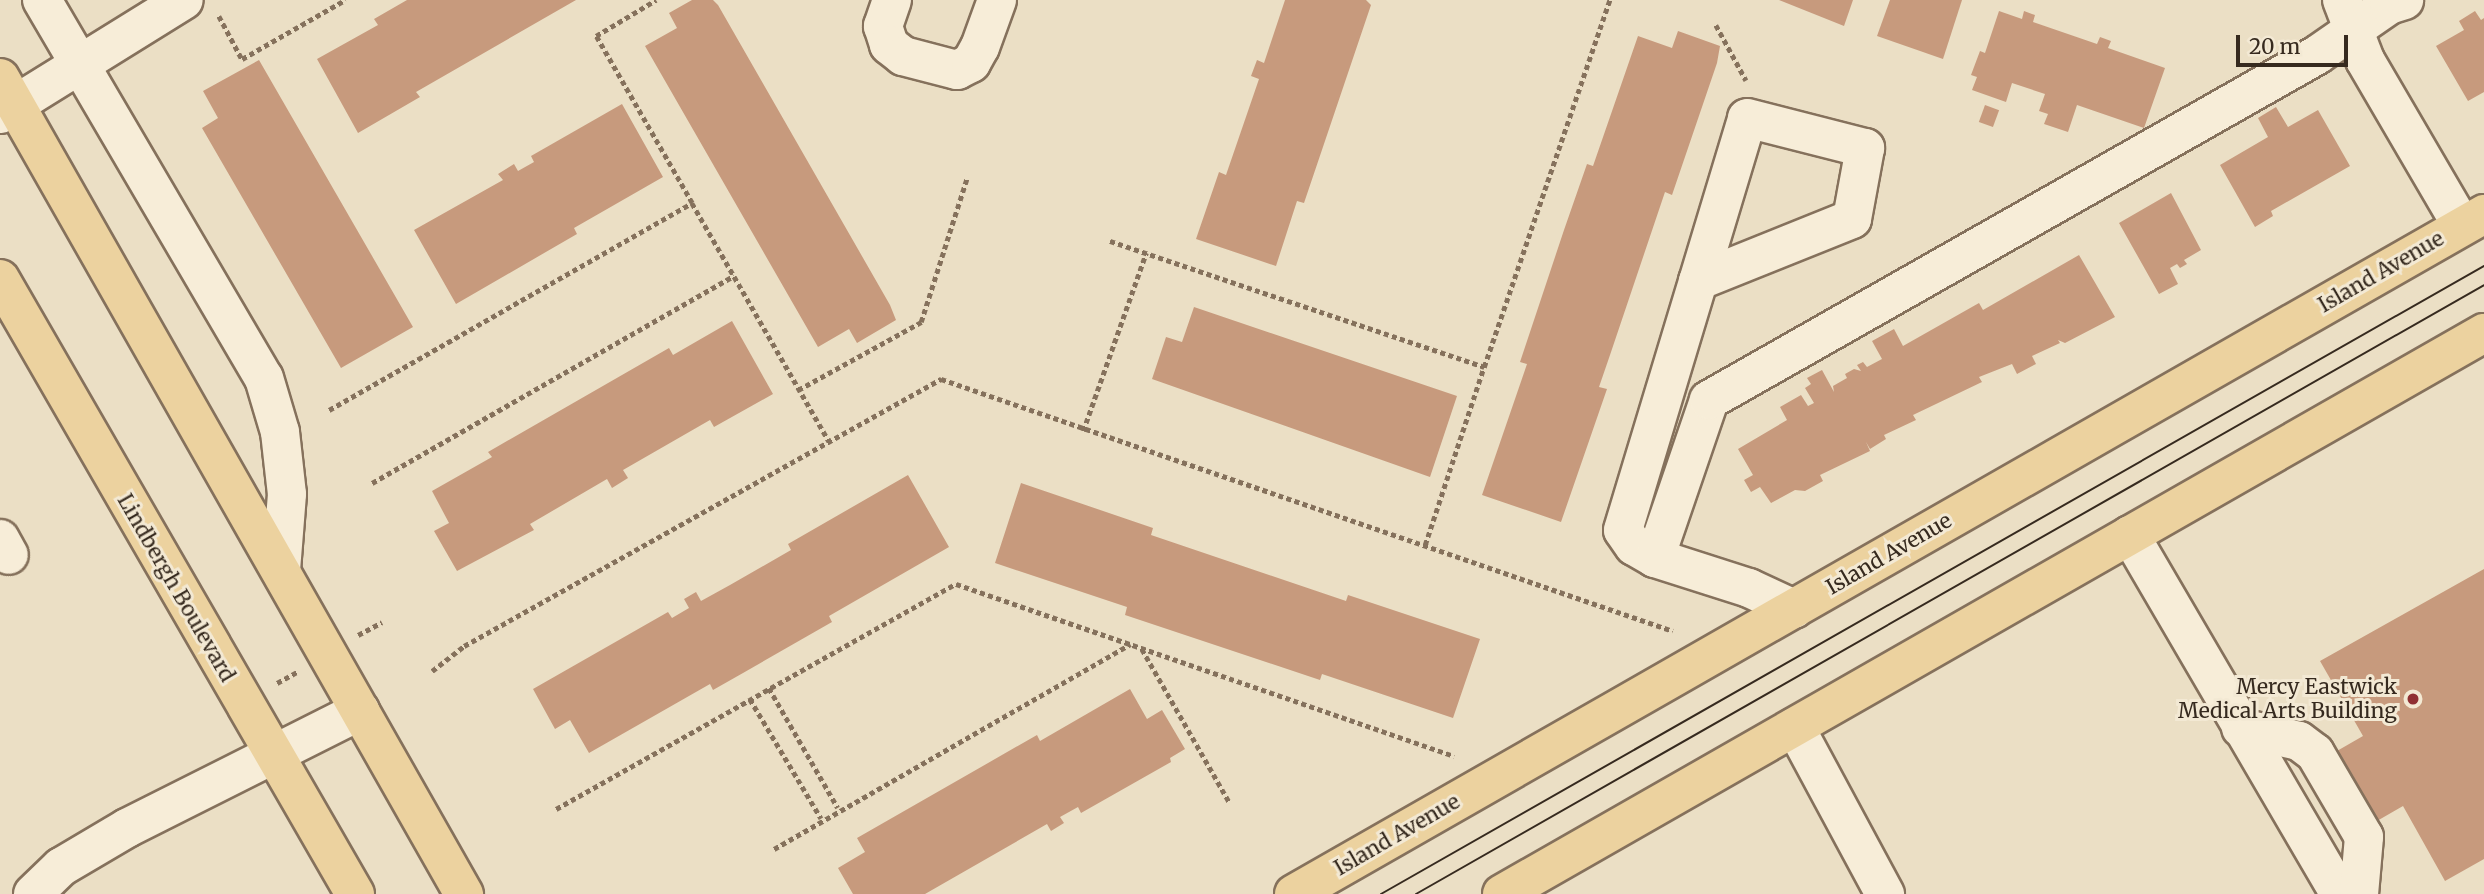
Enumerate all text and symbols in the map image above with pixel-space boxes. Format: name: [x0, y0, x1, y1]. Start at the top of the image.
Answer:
scale bar: [2239, 21, 2351, 65]
text: 20 m: [2249, 33, 2300, 60]
street label: Island Avenue: [2314, 226, 2448, 318]
street label: Lindbergh Boulevard: [112, 490, 240, 686]
street label: Island Avenue: [1822, 508, 1956, 600]
place label: Mercy Eastwick Medical Arts Building: [2178, 674, 2397, 724]
marker: Mercy Eastwick Medical Arts Building: [2403, 689, 2423, 709]
street label: Island Avenue: [1330, 789, 1464, 881]

